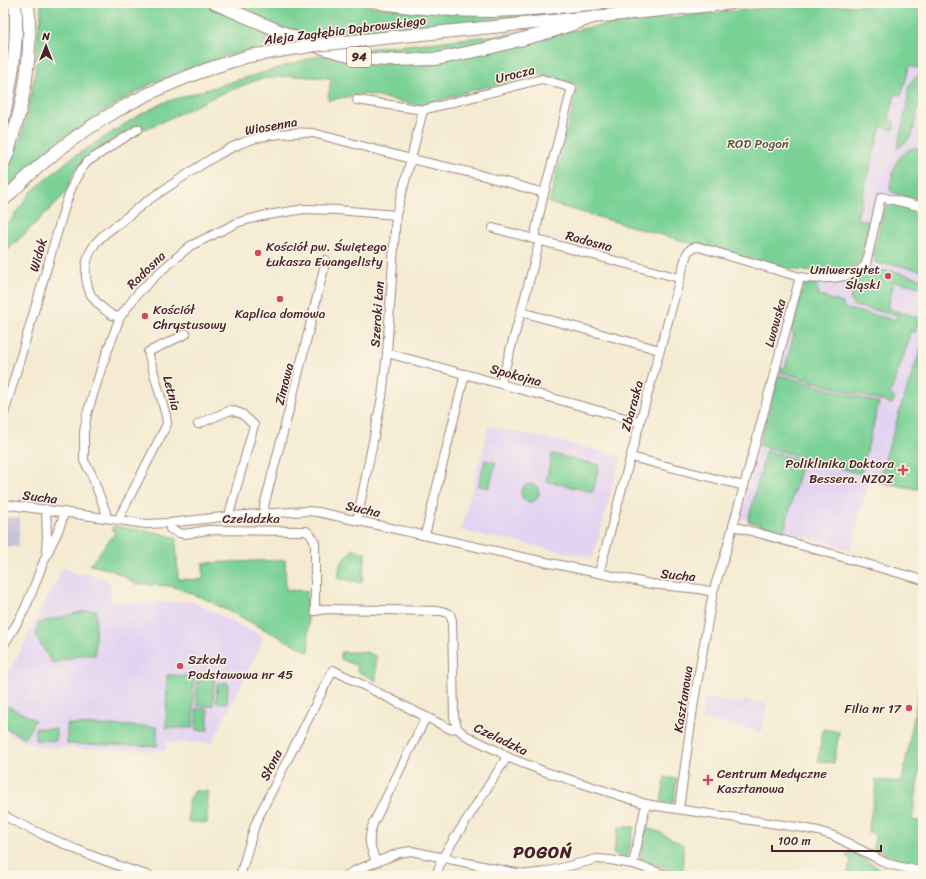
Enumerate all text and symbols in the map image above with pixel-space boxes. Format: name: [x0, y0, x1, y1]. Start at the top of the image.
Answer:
street label: Aleja Zagłębia Dąbrowskiego: [262, 9, 428, 51]
north arrow: [26, 26, 66, 66]
text: N: [41, 27, 50, 46]
road number: 94: [347, 47, 371, 67]
street label: Urocza: [493, 58, 538, 90]
street label: Wiosenna: [243, 110, 300, 142]
park label: ROD Pogoń: [727, 132, 790, 155]
street label: Radosna: [563, 224, 615, 258]
street label: Widok: [22, 235, 54, 275]
place label: Kościół pw. Świętego Łukasza Ewangelisty: [266, 235, 387, 273]
street label: Radosna: [121, 245, 171, 295]
marker: Kościół pw. Świętego Łukasza Ewangelisty: [253, 248, 263, 258]
place label: Uniwersytet Śląski: [810, 258, 880, 296]
marker: Uniwersytet Śląski: [883, 271, 893, 281]
street label: Szeroki Łan: [363, 280, 391, 348]
marker: Kaplica domowa: [275, 294, 285, 304]
street label: Lwowska: [758, 296, 793, 350]
place label: Kościół Chrystusowy: [153, 298, 226, 336]
place label: Kaplica domowa: [235, 302, 326, 325]
marker: Kościół Chrystusowy: [140, 311, 150, 321]
street label: Spokojna: [488, 357, 545, 393]
street label: Zimowa: [268, 360, 300, 408]
street label: Letnia: [156, 373, 188, 414]
street label: Zbaraska: [614, 377, 650, 434]
place label: Poliklinika Doktora Bessera. NZOZ: [785, 452, 894, 490]
marker: Poliklinika Doktora Bessera. NZOZ: [897, 464, 909, 476]
street label: Sucha: [21, 483, 59, 511]
street label: Sucha: [343, 494, 383, 524]
street label: Czeladzka: [222, 507, 280, 530]
street label: Sucha: [659, 562, 697, 588]
place label: Szkoła Podstawowa nr 45: [188, 648, 293, 686]
marker: Szkoła Podstawowa nr 45: [175, 661, 185, 671]
street label: Kasztanowa: [666, 664, 700, 734]
place label: Filia nr 17: [844, 697, 903, 720]
marker: Filia nr 17: [904, 703, 914, 713]
street label: Czeladzka: [470, 716, 532, 762]
street label: Słona: [253, 745, 289, 785]
place label: Centrum Medyczne Kasztanowa: [717, 762, 827, 800]
marker: Centrum Medyczne Kasztanowa: [702, 774, 714, 786]
scale bar: [772, 827, 881, 853]
text: 100 m: [778, 830, 811, 852]
district label: POGOŃ: [513, 837, 573, 867]

